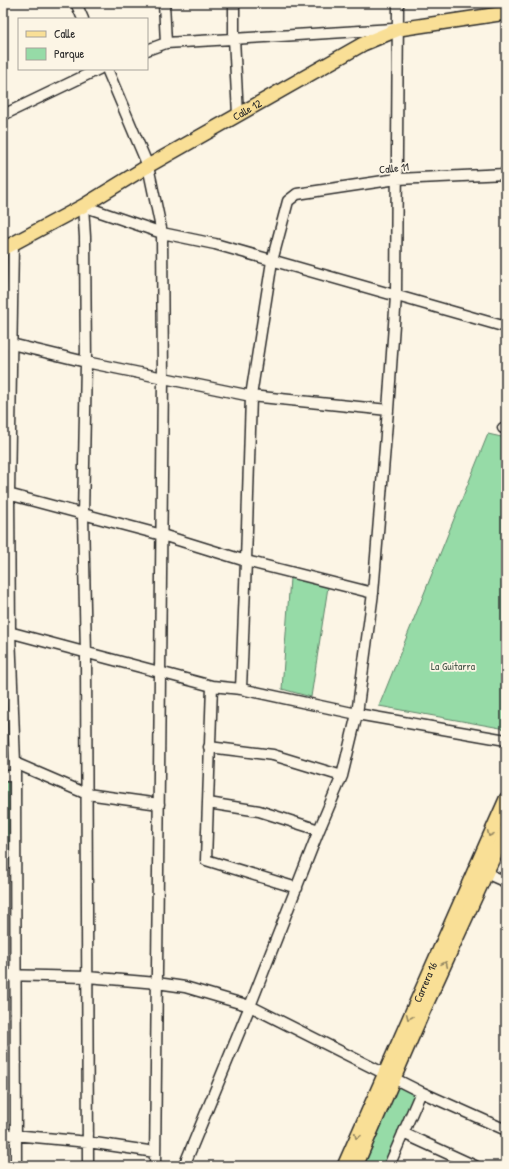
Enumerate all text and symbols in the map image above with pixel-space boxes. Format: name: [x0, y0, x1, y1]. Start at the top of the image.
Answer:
legend: [18, 18, 148, 70]
text: Calle: [54, 25, 75, 42]
text: Parque: [54, 45, 84, 62]
street label: Calle 12: [230, 96, 264, 124]
street label: Calle 11: [378, 159, 410, 177]
park label: La Guitarra: [431, 659, 476, 673]
one-way arrow: [487, 830, 495, 838]
street label: Carrera 16: [410, 959, 440, 1004]
one-way arrow: [440, 960, 448, 968]
one-way arrow: [406, 1014, 414, 1021]
one-way arrow: [354, 1132, 362, 1140]

